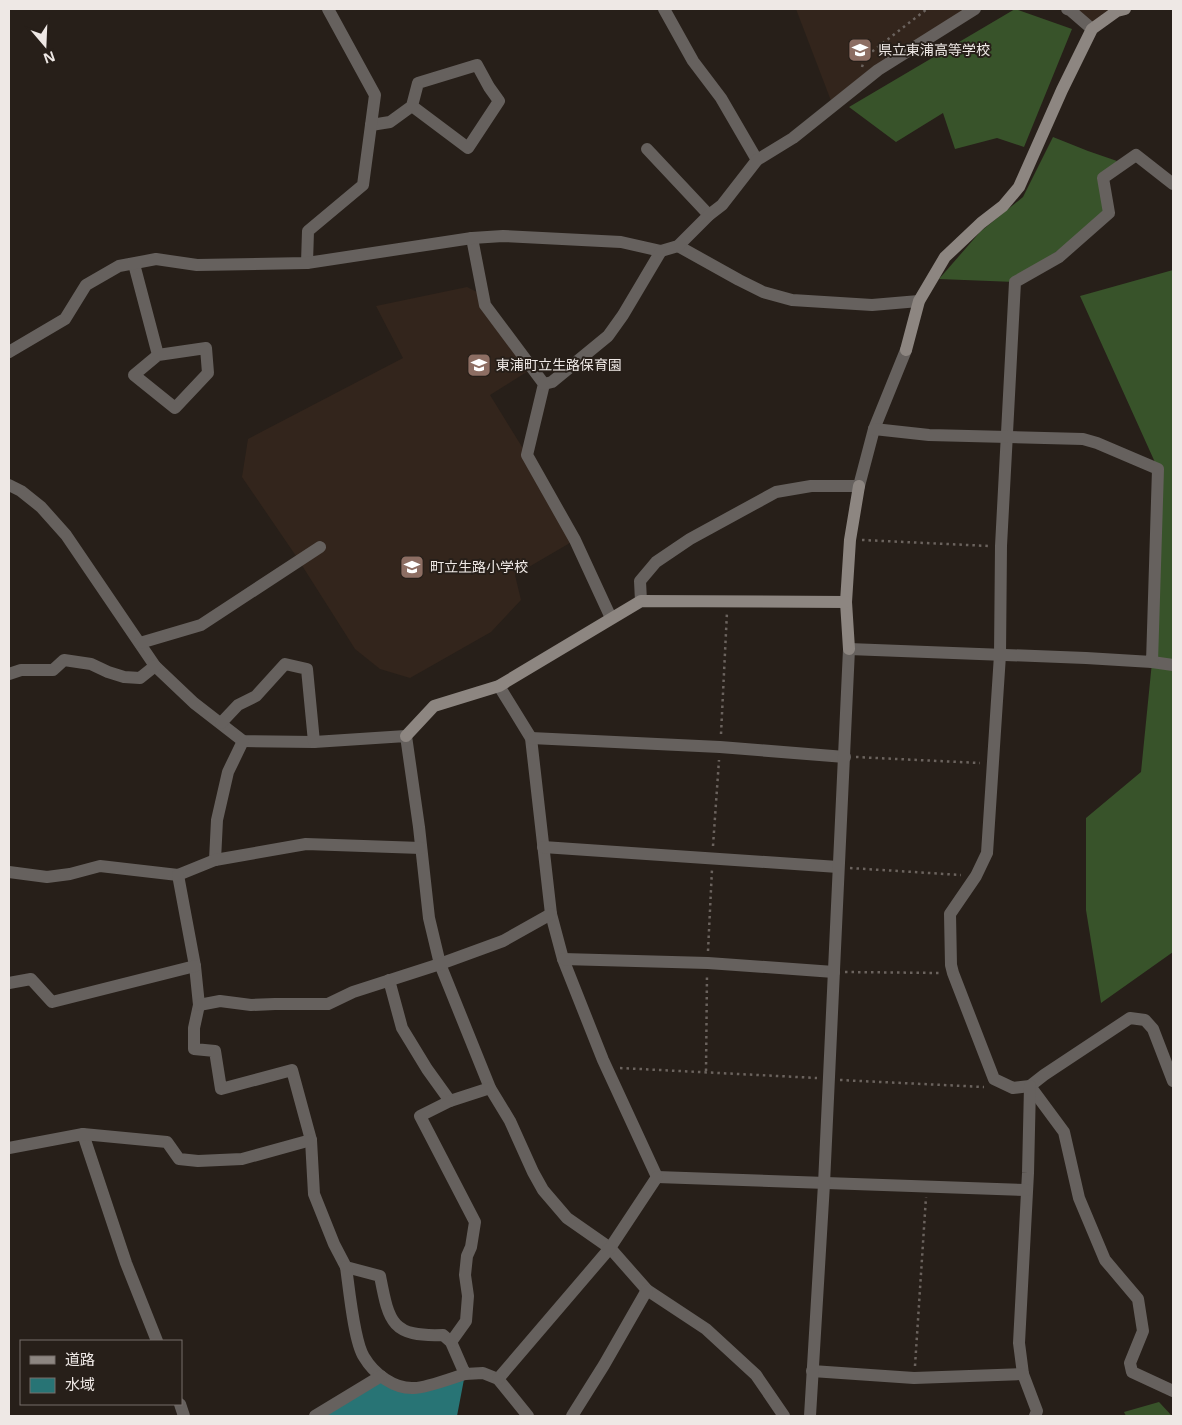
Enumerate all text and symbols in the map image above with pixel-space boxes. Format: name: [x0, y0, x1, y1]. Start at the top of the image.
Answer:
north arrow: [20, 20, 70, 70]
school or university icon: 県立東浦高等学校: [847, 37, 873, 63]
place label: 県立東浦高等学校: [878, 40, 990, 59]
text: N: [41, 47, 58, 69]
school or university icon: 東浦町立生路保育園: [466, 352, 492, 378]
place label: 東浦町立生路保育園: [496, 355, 622, 374]
school or university icon: 町立生路小学校: [399, 554, 425, 580]
place label: 町立生路小学校: [430, 557, 528, 576]
legend: [20, 1340, 182, 1405]
text: 道路: [65, 1349, 95, 1369]
text: 水域: [65, 1374, 95, 1394]

